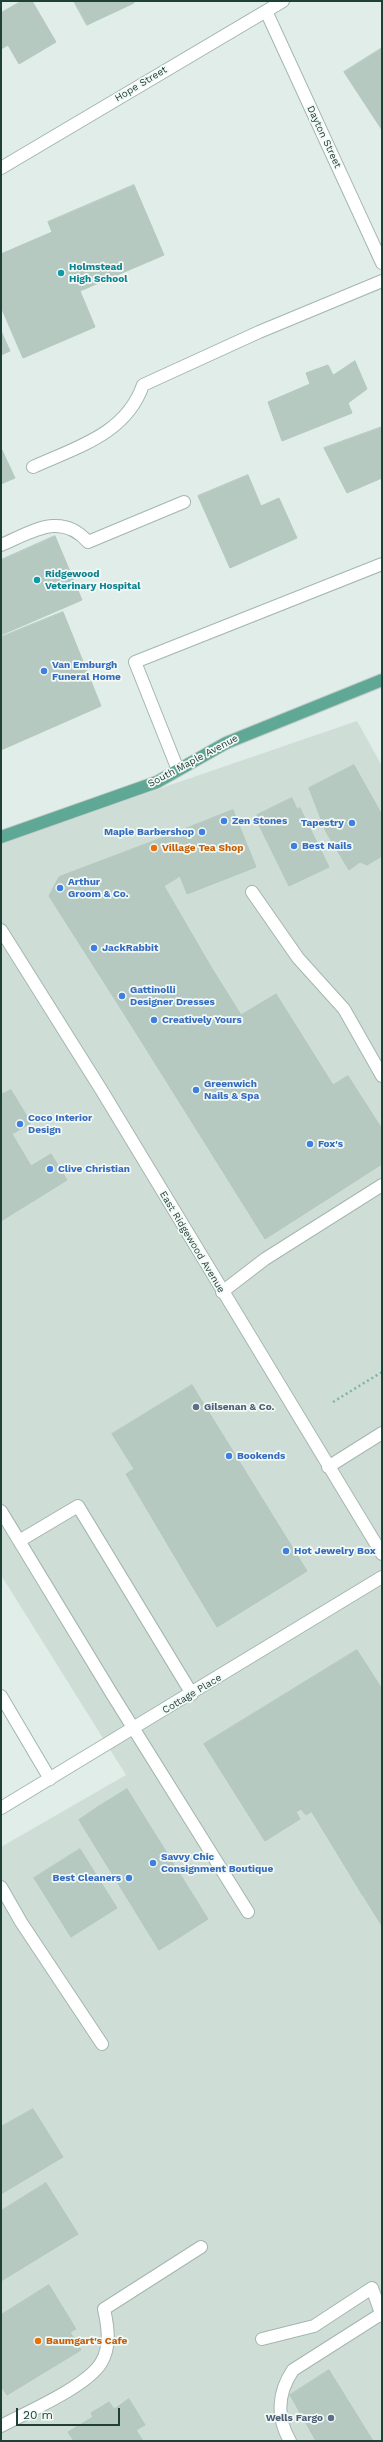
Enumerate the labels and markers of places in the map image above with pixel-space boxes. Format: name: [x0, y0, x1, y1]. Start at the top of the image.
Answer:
place label: Holmstead High School: [69, 261, 128, 284]
marker: Holmstead High School: [56, 268, 66, 278]
place label: Ridgewood Veterinary Hospital: [45, 568, 141, 592]
marker: Ridgewood Veterinary Hospital: [32, 575, 42, 585]
place label: Van Emburgh Funeral Home: [52, 659, 121, 682]
marker: Van Emburgh Funeral Home: [39, 666, 49, 676]
place label: Zen Stones: [232, 815, 287, 827]
marker: Zen Stones: [219, 816, 229, 826]
place label: Tapestry: [301, 817, 344, 829]
marker: Tapestry: [347, 818, 357, 828]
place label: Maple Barbershop: [104, 826, 194, 838]
marker: Maple Barbershop: [197, 827, 207, 837]
place label: Best Nails: [302, 840, 352, 852]
marker: Best Nails: [289, 841, 299, 851]
place label: Village Tea Shop: [162, 842, 243, 854]
marker: Village Tea Shop: [149, 843, 159, 853]
place label: Arthur Groom & Co.: [68, 876, 129, 900]
marker: Arthur Groom & Co.: [55, 883, 65, 893]
place label: JackRabbit: [102, 942, 158, 954]
marker: JackRabbit: [89, 943, 99, 953]
place label: Gattinolli Designer Dresses: [130, 984, 215, 1008]
marker: Gattinolli Designer Dresses: [117, 991, 127, 1001]
place label: Creatively Yours: [162, 1014, 242, 1026]
marker: Creatively Yours: [149, 1015, 159, 1025]
place label: Greenwich Nails & Spa: [204, 1078, 259, 1102]
marker: Greenwich Nails & Spa: [191, 1085, 201, 1095]
place label: Coco Interior Design: [28, 1112, 92, 1136]
marker: Coco Interior Design: [15, 1119, 25, 1129]
place label: Fox's: [318, 1138, 343, 1150]
marker: Fox's: [305, 1139, 315, 1149]
place label: Clive Christian: [58, 1163, 130, 1175]
marker: Clive Christian: [45, 1164, 55, 1174]
place label: Gilsenan & Co.: [204, 1401, 274, 1413]
marker: Gilsenan & Co.: [191, 1402, 201, 1412]
place label: Bookends: [237, 1450, 285, 1462]
marker: Bookends: [224, 1451, 234, 1461]
place label: Hot Jewelry Box: [294, 1545, 376, 1557]
marker: Hot Jewelry Box: [281, 1546, 291, 1556]
place label: Savvy Chic Consignment Boutique: [161, 1851, 273, 1874]
marker: Savvy Chic Consignment Boutique: [148, 1858, 158, 1868]
place label: Best Cleaners: [53, 1872, 121, 1884]
marker: Best Cleaners: [124, 1873, 134, 1883]
place label: Baumgart's Cafe: [46, 2335, 127, 2347]
marker: Baumgart's Cafe: [33, 2336, 43, 2346]
place label: Wells Fargo: [266, 2412, 323, 2424]
marker: Wells Fargo: [326, 2413, 336, 2423]

